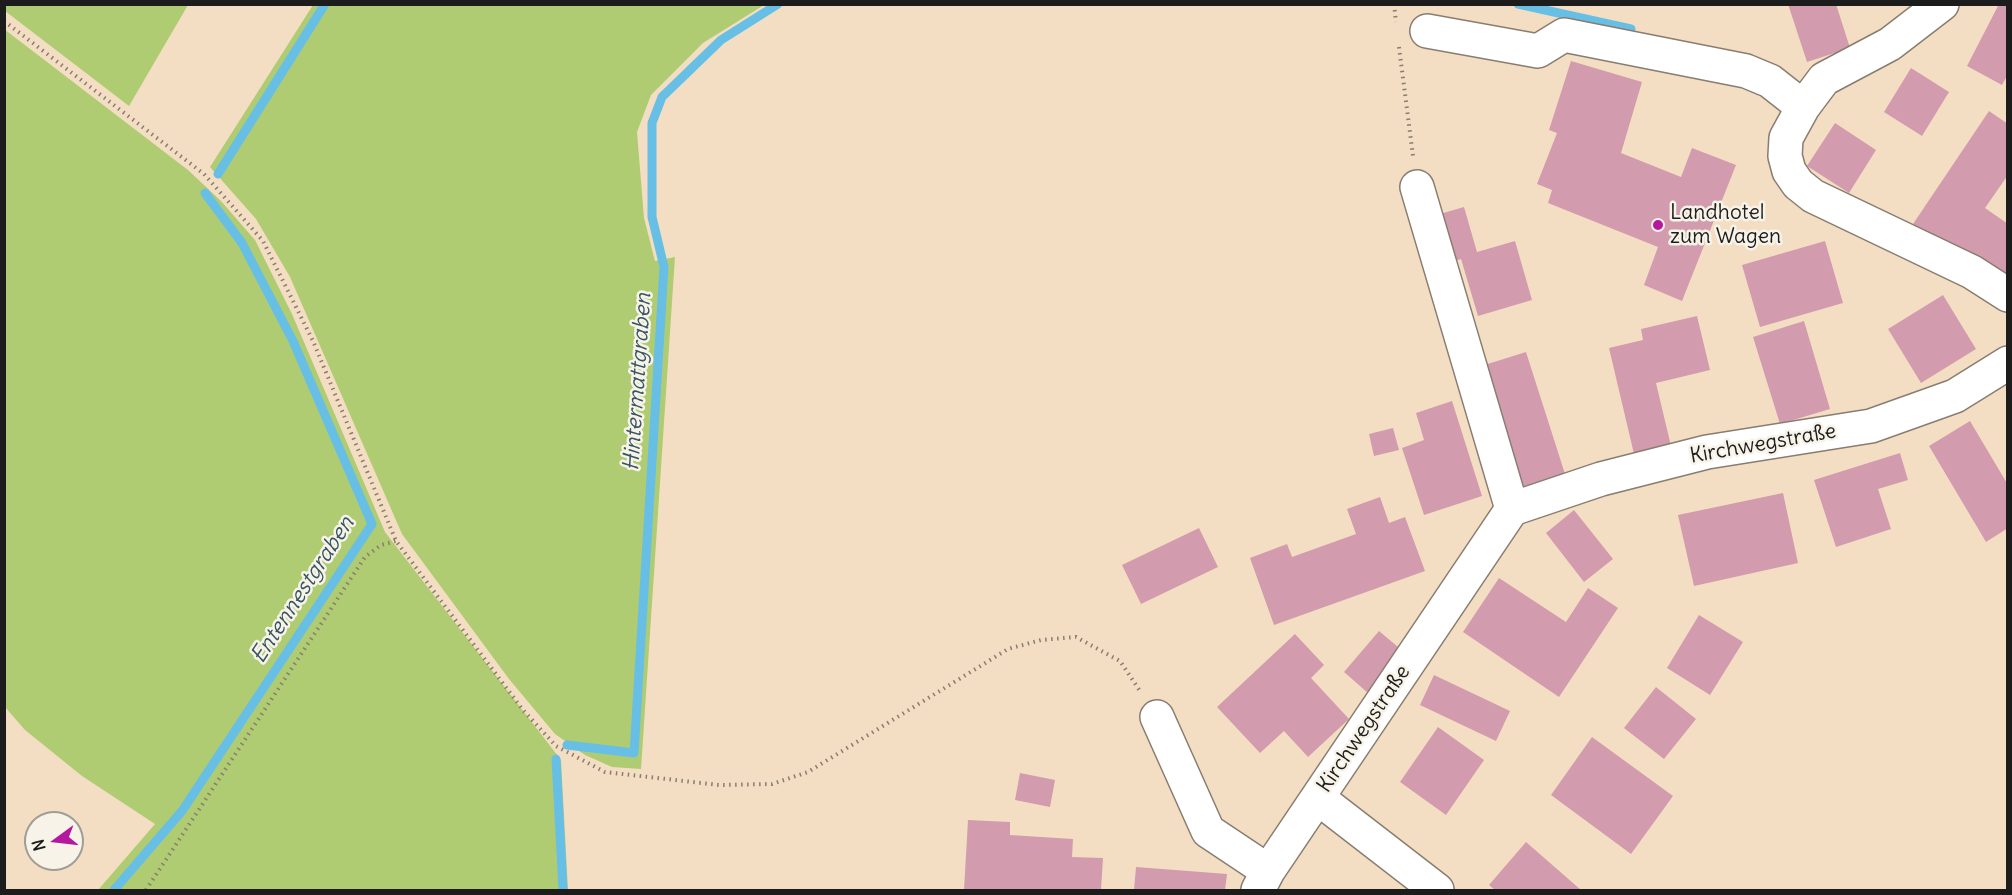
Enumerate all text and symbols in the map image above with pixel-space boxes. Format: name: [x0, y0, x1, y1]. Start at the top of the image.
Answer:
place label: Landhotel zum Wagen: [1670, 200, 1781, 250]
marker: Landhotel zum Wagen: [1651, 218, 1665, 232]
water label: Hintermattgraben: [619, 292, 657, 472]
street label: Kirchwegstraße: [1688, 419, 1838, 469]
water label: Entennestgraben: [246, 512, 360, 668]
street label: Kirchwegstraße: [1312, 661, 1416, 797]
north arrow: [24, 811, 84, 871]
text: N: [27, 837, 50, 853]

